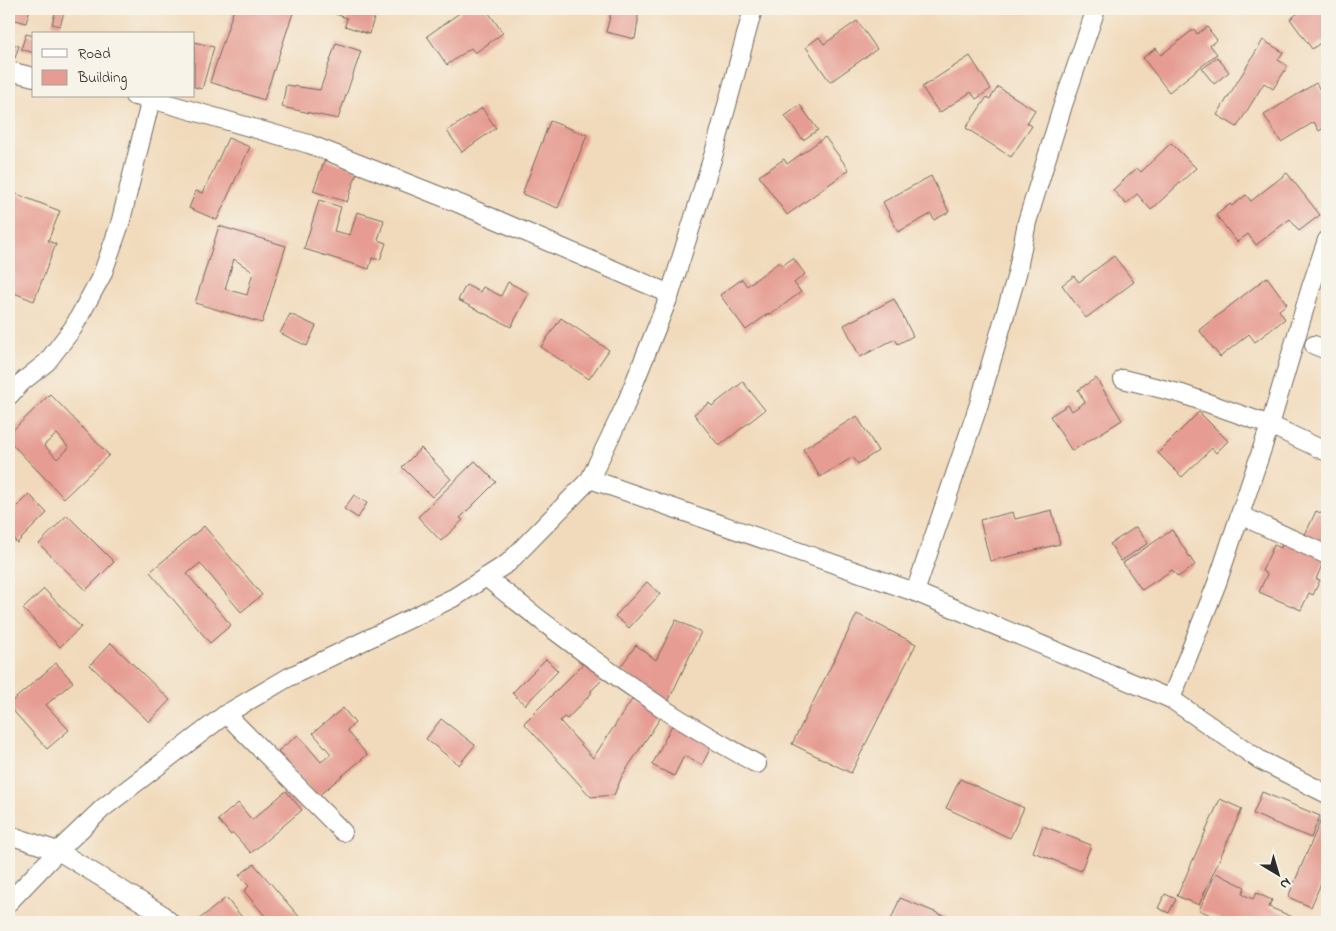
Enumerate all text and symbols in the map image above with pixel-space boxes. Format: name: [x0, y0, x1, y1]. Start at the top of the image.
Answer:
legend: [32, 32, 195, 98]
text: Road: [78, 43, 111, 65]
text: Building: [77, 67, 127, 90]
north arrow: [1254, 848, 1304, 898]
text: N: [1275, 872, 1295, 894]

